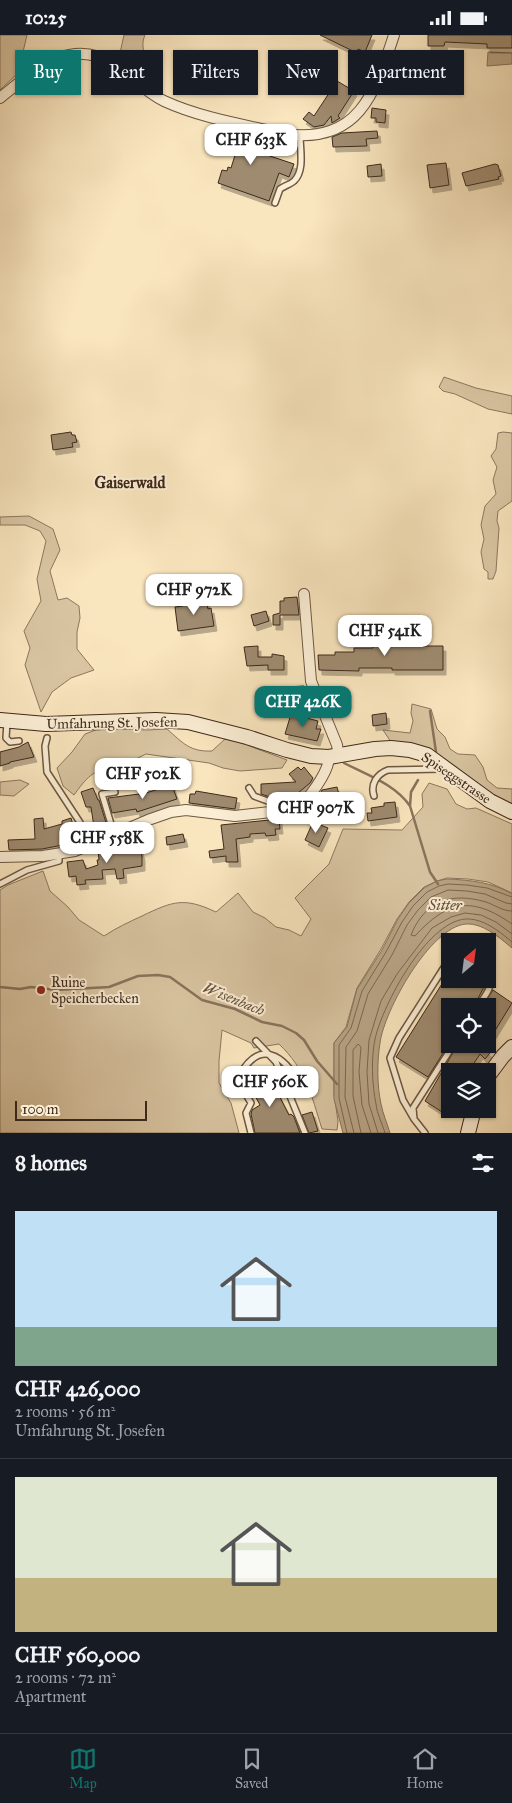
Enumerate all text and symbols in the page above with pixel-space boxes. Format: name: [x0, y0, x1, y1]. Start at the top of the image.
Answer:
text: 10:25: [25, 6, 66, 29]
chip: Buy: [15, 50, 81, 95]
chip: Rent: [91, 50, 163, 95]
chip: Filters: [173, 50, 258, 95]
chip: New: [268, 50, 338, 95]
chip: Apartment: [348, 50, 464, 95]
pin: CHF 633K: [199, 123, 303, 166]
text: CHF 633K: [215, 130, 287, 149]
district label: Gaiserwald: [95, 473, 166, 492]
pin: CHF 972K: [142, 573, 246, 616]
text: CHF 972K: [156, 580, 232, 599]
pin: CHF 541K: [333, 615, 437, 657]
text: CHF 541K: [349, 621, 421, 640]
pin: CHF 426K: [251, 685, 355, 728]
text: CHF 426K: [265, 692, 341, 711]
street label: Umfahrung St. Josefen: [46, 713, 178, 734]
street label: Spiseggstrasse: [418, 749, 494, 808]
pin: CHF 502K: [91, 757, 195, 800]
text: CHF 502K: [106, 764, 180, 783]
pin: CHF 907K: [264, 791, 368, 834]
text: CHF 907K: [278, 798, 354, 817]
pin: CHF 558K: [55, 821, 159, 864]
text: CHF 558K: [70, 828, 144, 847]
water label: Sitter: [427, 896, 463, 914]
north arrow: [441, 933, 496, 987]
map controls: [441, 933, 496, 1118]
place label: Ruine Speicherbecken: [51, 974, 139, 1007]
water label: Wisenbach: [201, 979, 268, 1020]
marker: Ruine Speicherbecken: [35, 984, 47, 996]
button: locate: [441, 998, 496, 1053]
button: layers: [441, 1063, 496, 1118]
pin: CHF 560K: [218, 1065, 322, 1108]
text: CHF 560K: [233, 1072, 307, 1091]
scale bar: [15, 1098, 148, 1121]
text: 100 m: [22, 1101, 59, 1118]
icon: filters: [469, 1149, 497, 1177]
text: 8 homes: [15, 1150, 87, 1176]
icon: home: [211, 1244, 301, 1334]
text: CHF 426,000: [15, 1376, 141, 1402]
text: 2 rooms · 56 m²: [15, 1402, 115, 1421]
text: Umfahrung St. Josefen: [15, 1421, 165, 1440]
icon: home: [211, 1509, 301, 1599]
text: CHF 560,000: [15, 1642, 141, 1668]
text: 2 rooms · 72 m²: [15, 1668, 116, 1687]
text: Apartment: [15, 1687, 87, 1706]
tab: Map: [69, 1745, 97, 1792]
tab: Saved: [235, 1745, 268, 1792]
tab: Home: [406, 1745, 443, 1792]

